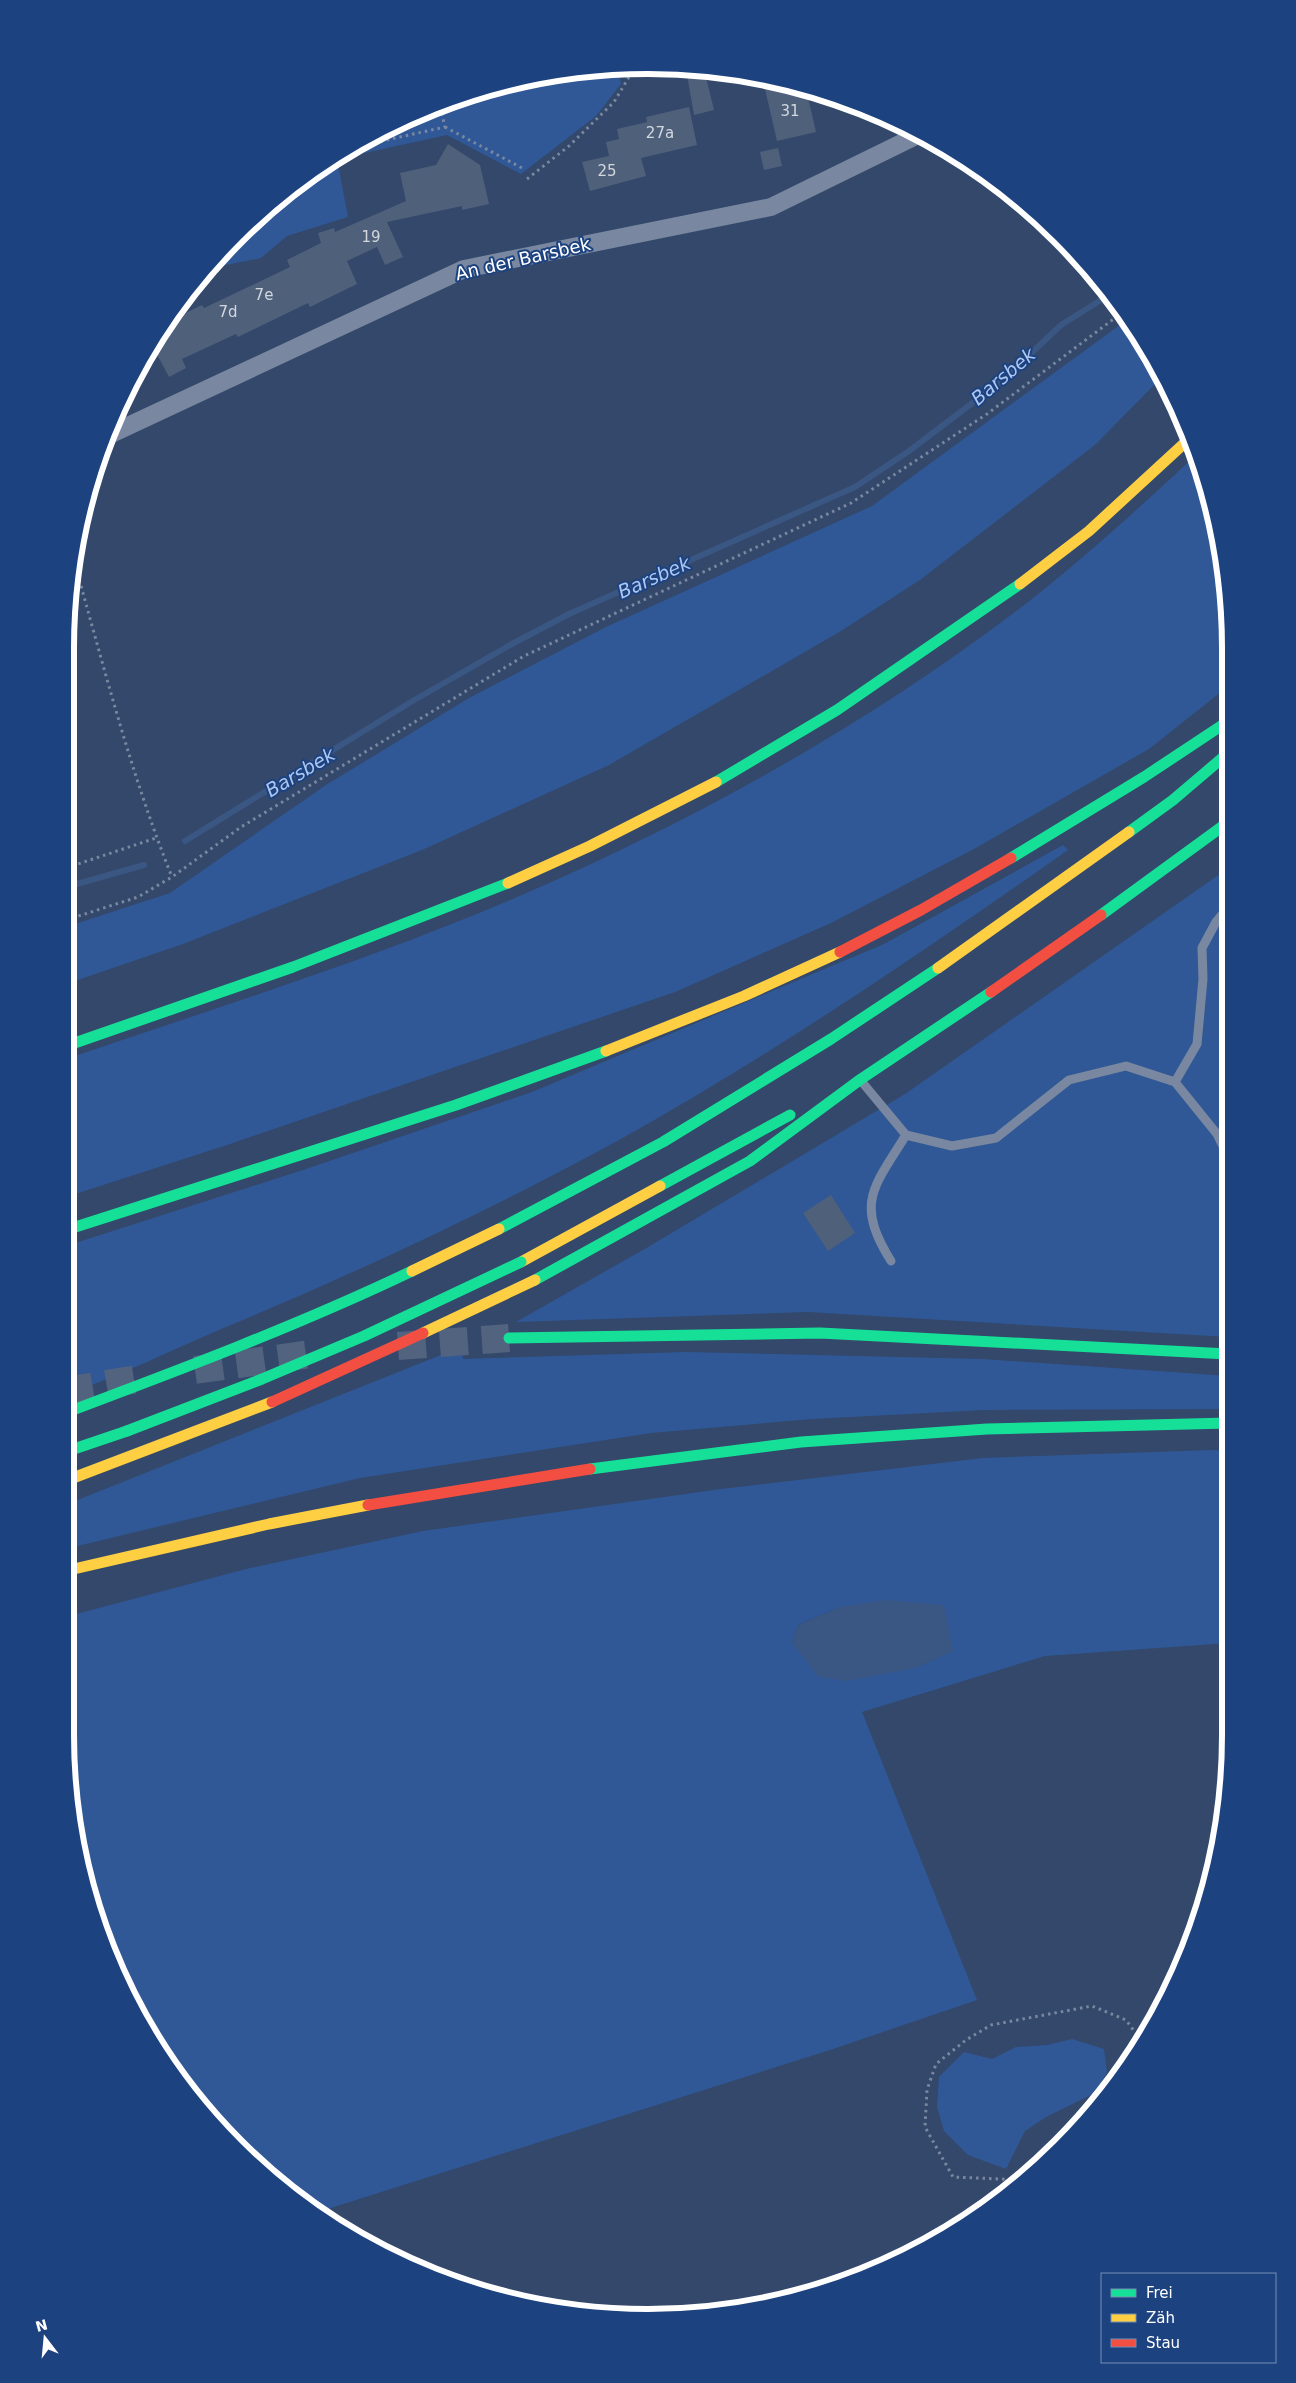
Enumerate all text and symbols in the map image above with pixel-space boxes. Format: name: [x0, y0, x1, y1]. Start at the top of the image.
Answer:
house number: 31: [780, 102, 800, 120]
house number: 27a: [646, 124, 674, 142]
house number: 25: [597, 162, 617, 180]
house number: 19: [361, 228, 381, 246]
street label: An der Barsbek: [453, 233, 593, 284]
house number: 7e: [255, 286, 273, 304]
house number: 7d: [218, 303, 238, 321]
water label: Barsbek: [966, 342, 1040, 409]
water label: Barsbek: [614, 551, 695, 603]
water label: Barsbek: [261, 742, 340, 801]
legend: [1101, 2273, 1276, 2363]
text: Frei: [1146, 2284, 1173, 2302]
text: Zäh: [1146, 2309, 1175, 2327]
north arrow: [20, 2313, 70, 2363]
text: N: [34, 2316, 49, 2335]
text: Stau: [1146, 2334, 1180, 2352]

